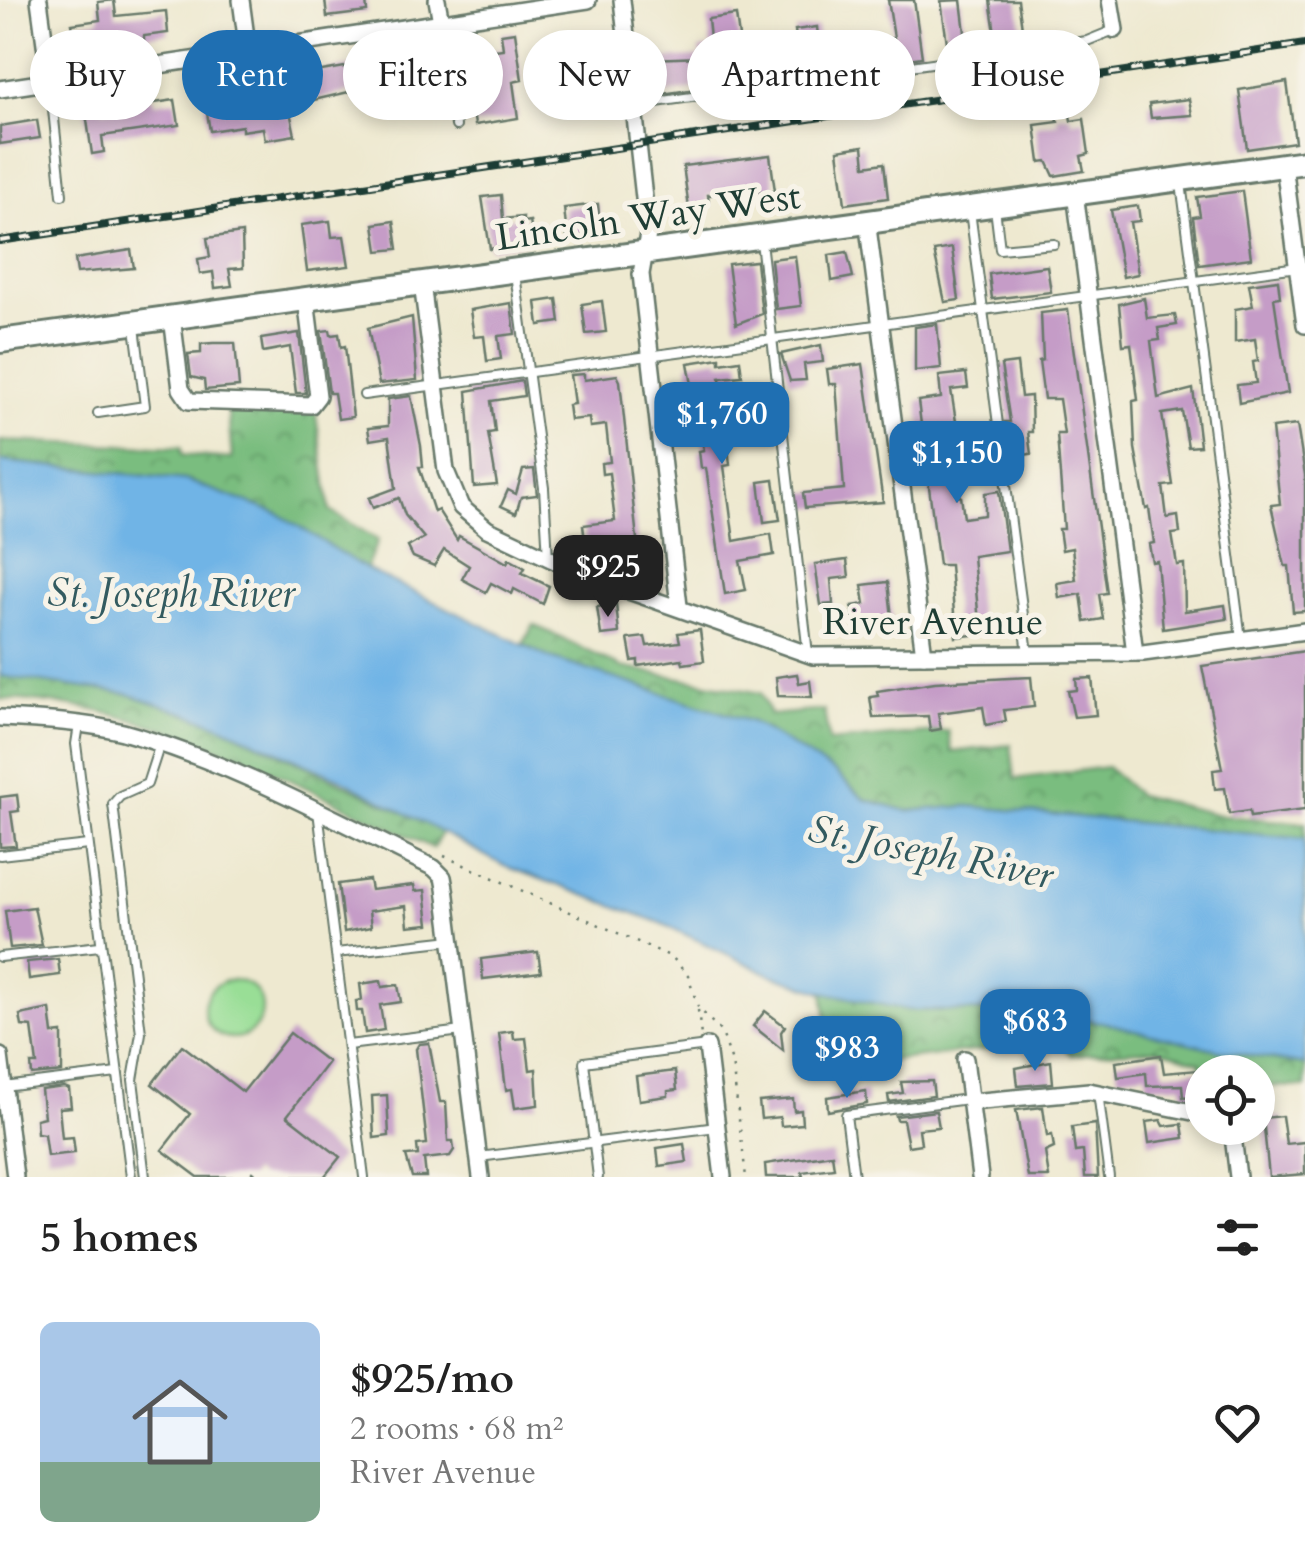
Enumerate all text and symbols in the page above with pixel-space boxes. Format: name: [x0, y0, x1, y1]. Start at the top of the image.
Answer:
chip: Buy: [30, 30, 162, 120]
chip: Rent: [182, 30, 323, 120]
chip: Filters: [343, 30, 503, 120]
chip: New: [523, 30, 667, 120]
chip: Apartment: [687, 30, 915, 120]
chip: House: [935, 30, 1100, 120]
street label: Lincoln Way West: [492, 170, 804, 264]
pin: $1,760: [641, 382, 803, 467]
text: $1,760: [676, 392, 768, 436]
pin: $1,150: [876, 421, 1038, 506]
text: $1,150: [911, 431, 1003, 475]
pin: $925: [549, 535, 667, 620]
text: $925: [575, 545, 641, 589]
water label: St. Joseph River: [47, 566, 297, 621]
street label: River Avenue: [823, 596, 1043, 648]
water label: St. Joseph River: [804, 802, 1060, 903]
pin: $683: [976, 989, 1094, 1074]
text: $683: [1002, 999, 1068, 1043]
pin: $983: [788, 1016, 906, 1101]
text: $983: [814, 1026, 880, 1070]
map controls: [1185, 1055, 1275, 1145]
button: locate: [1185, 1055, 1275, 1145]
text: 5 homes: [40, 1209, 198, 1266]
icon: filters: [1210, 1210, 1265, 1265]
text: $925/mo: [350, 1350, 514, 1407]
icon: home: [120, 1362, 240, 1482]
icon: heart: [1210, 1395, 1265, 1450]
text: 2 rooms · 68 m²: [350, 1407, 563, 1451]
text: River Avenue: [350, 1451, 536, 1495]

